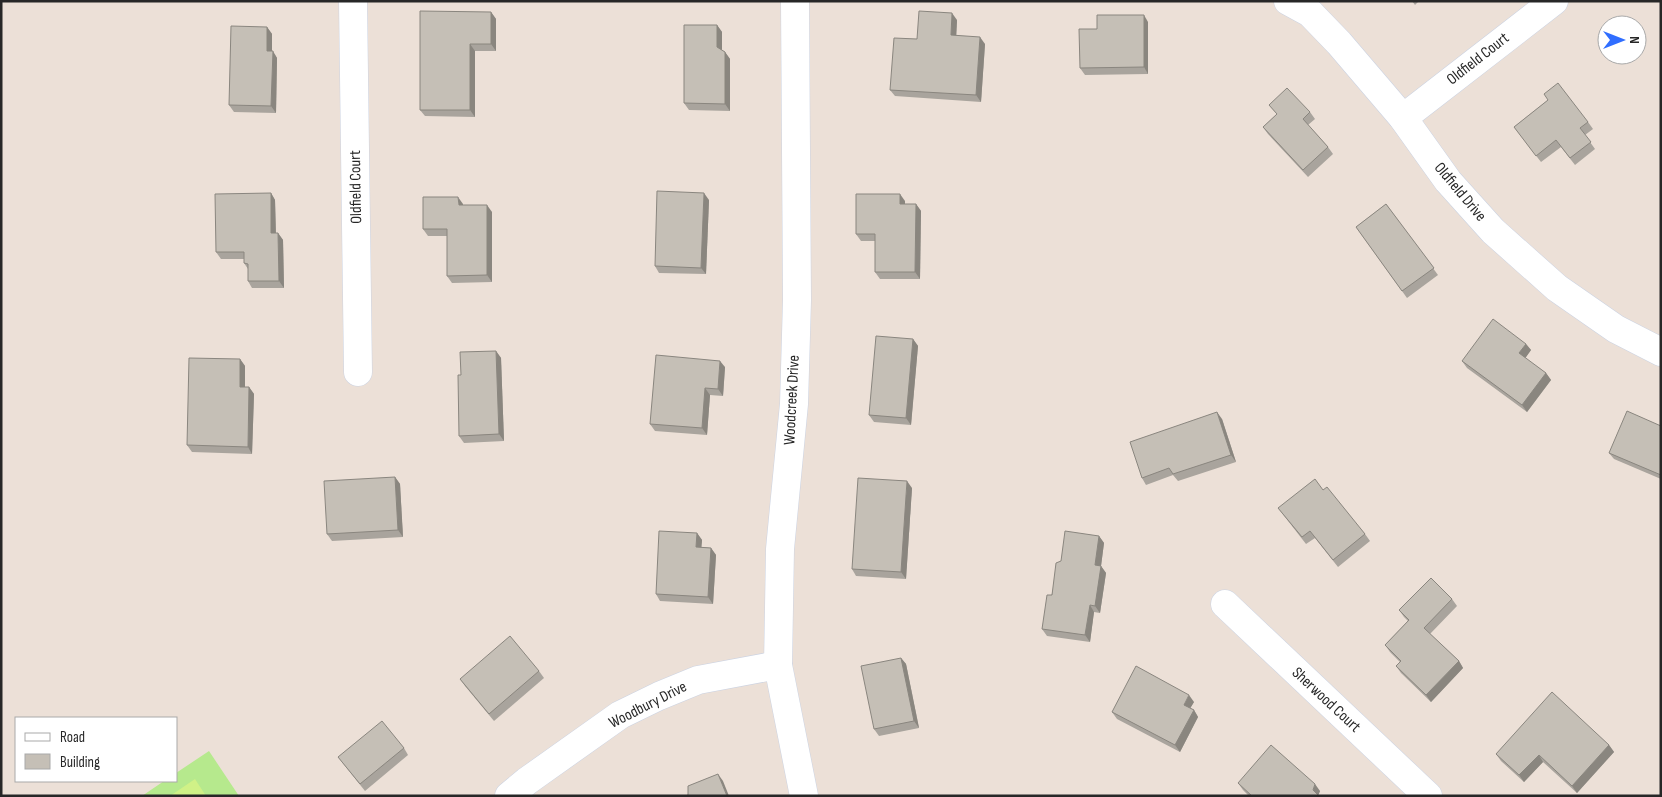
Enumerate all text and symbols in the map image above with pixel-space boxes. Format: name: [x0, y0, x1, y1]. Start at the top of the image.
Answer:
north arrow: [1597, 15, 1647, 65]
street label: Oldfield Court: [1443, 29, 1513, 89]
text: N: [1626, 36, 1643, 44]
street label: Oldfield Court: [346, 150, 366, 224]
street label: Oldfield Drive: [1430, 159, 1490, 225]
street label: Woodcreek Drive: [780, 354, 804, 446]
street label: Sherwood Court: [1288, 663, 1364, 737]
street label: Woodbury Drive: [606, 677, 690, 733]
legend: [15, 717, 178, 782]
text: Road: [60, 728, 85, 747]
text: Building: [60, 753, 100, 772]

